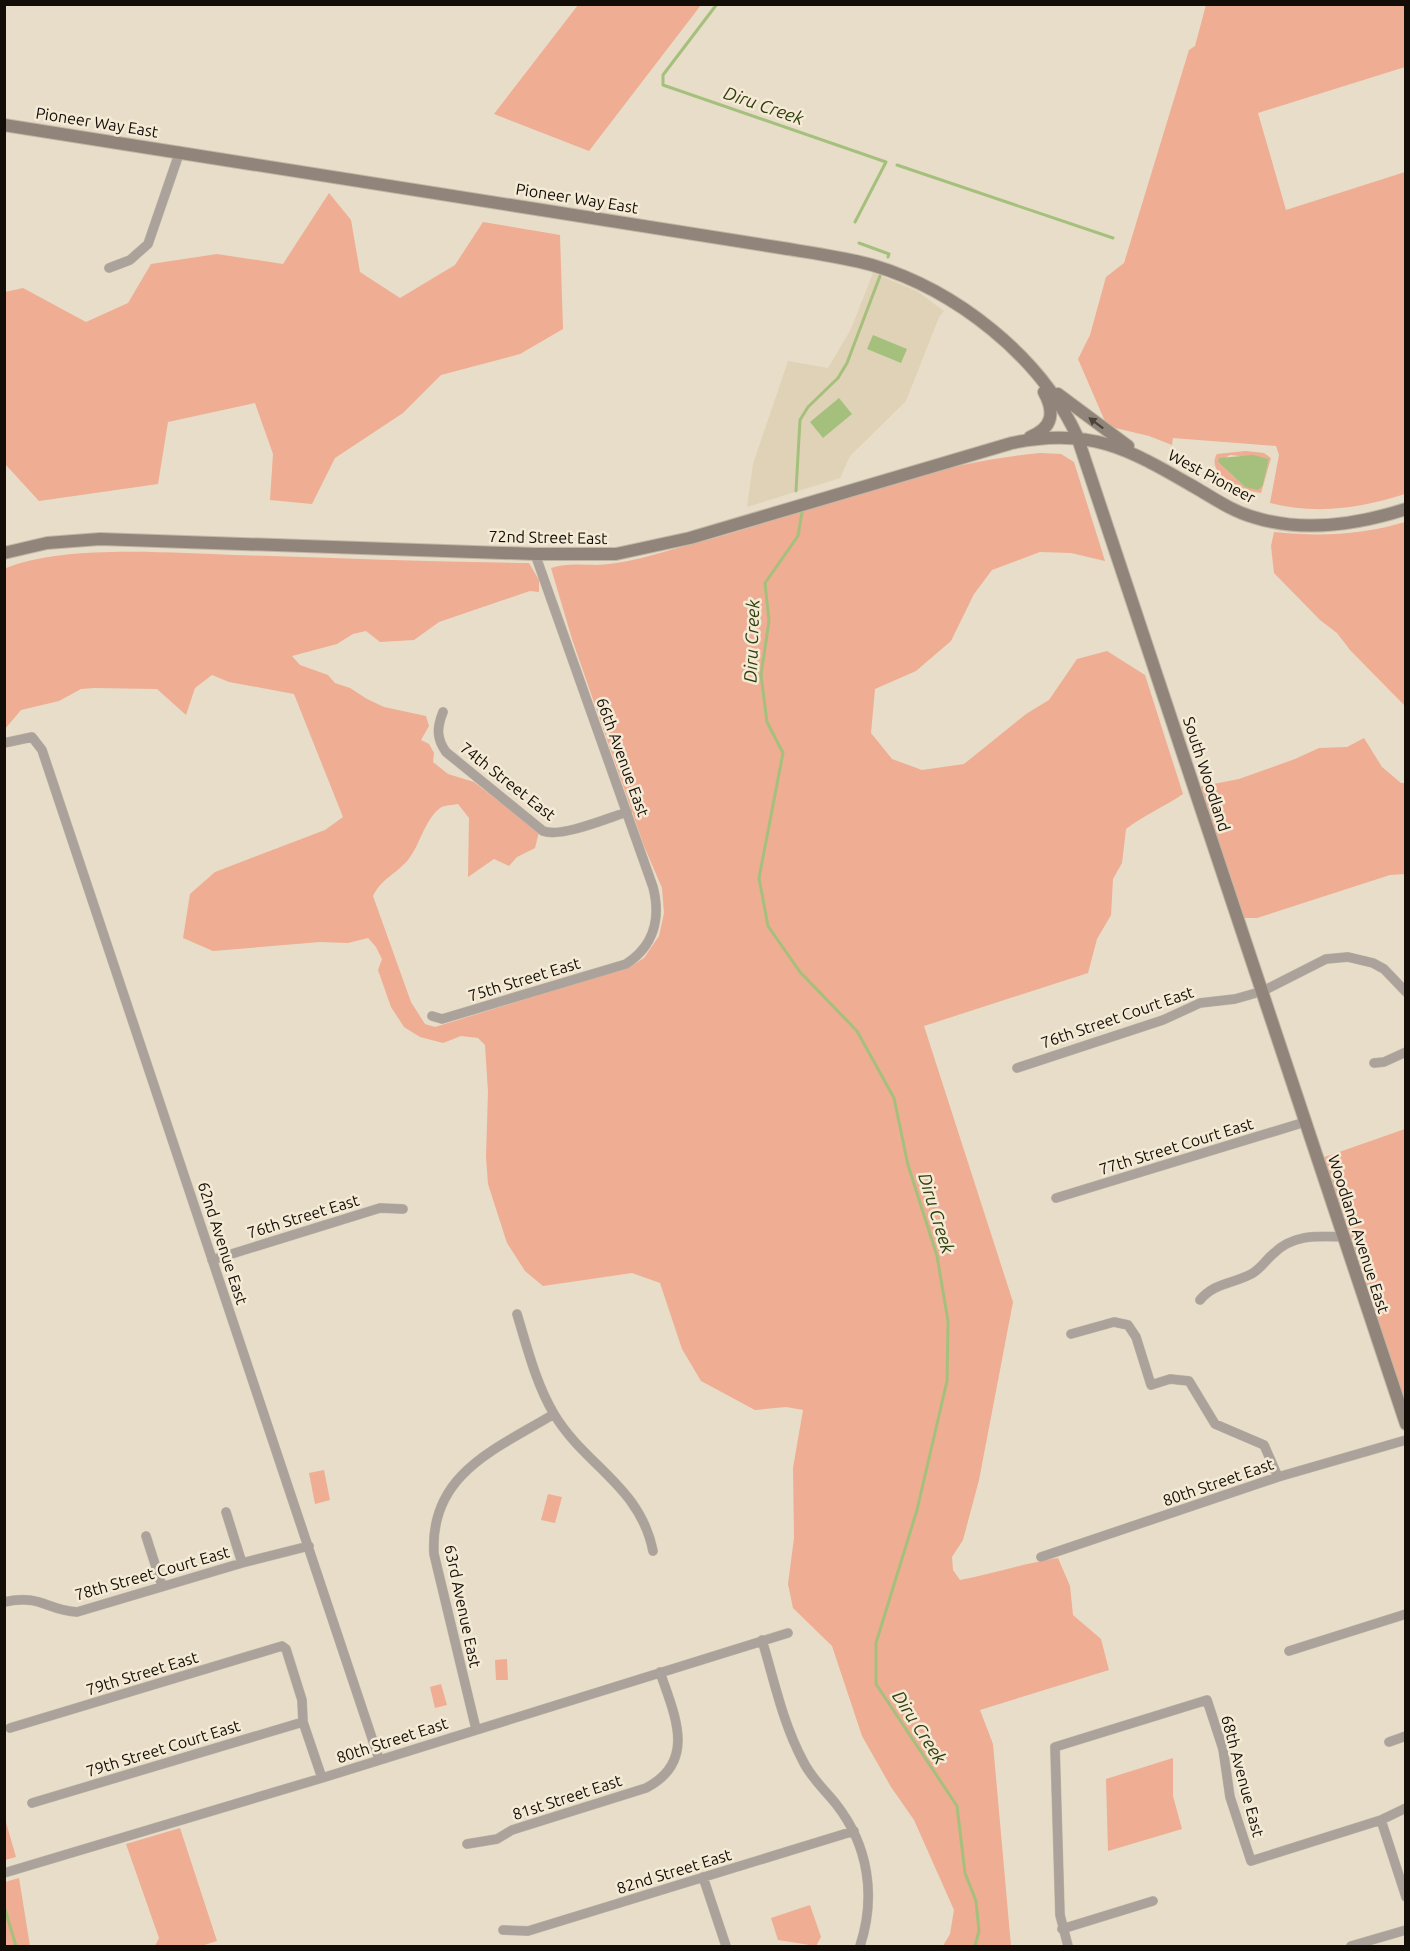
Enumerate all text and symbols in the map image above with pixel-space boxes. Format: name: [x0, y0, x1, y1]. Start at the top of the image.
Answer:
water label: Diru Creek: [721, 82, 807, 128]
street label: Pioneer Way East: [34, 103, 160, 141]
street label: Pioneer Way East: [514, 179, 640, 217]
one-way arrow: [1089, 417, 1105, 429]
street label: West Pioneer: [1165, 446, 1259, 506]
street label: 72nd Street East: [488, 527, 608, 547]
water label: Diru Creek: [740, 598, 762, 683]
street label: 66th Avenue East: [593, 695, 653, 820]
street label: South Woodland: [1180, 714, 1234, 834]
street label: 74th Street East: [457, 738, 560, 824]
street label: 75th Street East: [466, 953, 583, 1005]
street label: 76th Street Court East: [1038, 982, 1196, 1052]
street label: 77th Street Court East: [1097, 1114, 1256, 1178]
street label: Woodland Avenue East: [1325, 1153, 1393, 1316]
water label: Diru Creek: [915, 1170, 959, 1257]
street label: 62nd Avenue East: [195, 1179, 252, 1307]
street label: 76th Street East: [245, 1190, 362, 1242]
street label: 80th Street East: [1160, 1454, 1276, 1509]
street label: 78th Street Court East: [73, 1542, 232, 1604]
street label: 63rd Avenue East: [441, 1543, 485, 1670]
street label: 79th Street East: [84, 1647, 201, 1699]
water label: Diru Creek: [889, 1687, 952, 1768]
street label: 80th Street East: [334, 1713, 451, 1766]
street label: 68th Avenue East: [1218, 1713, 1268, 1839]
street label: 79th Street Court East: [84, 1716, 243, 1780]
street label: 81st Street East: [510, 1771, 625, 1823]
street label: 82nd Street East: [614, 1845, 734, 1897]

